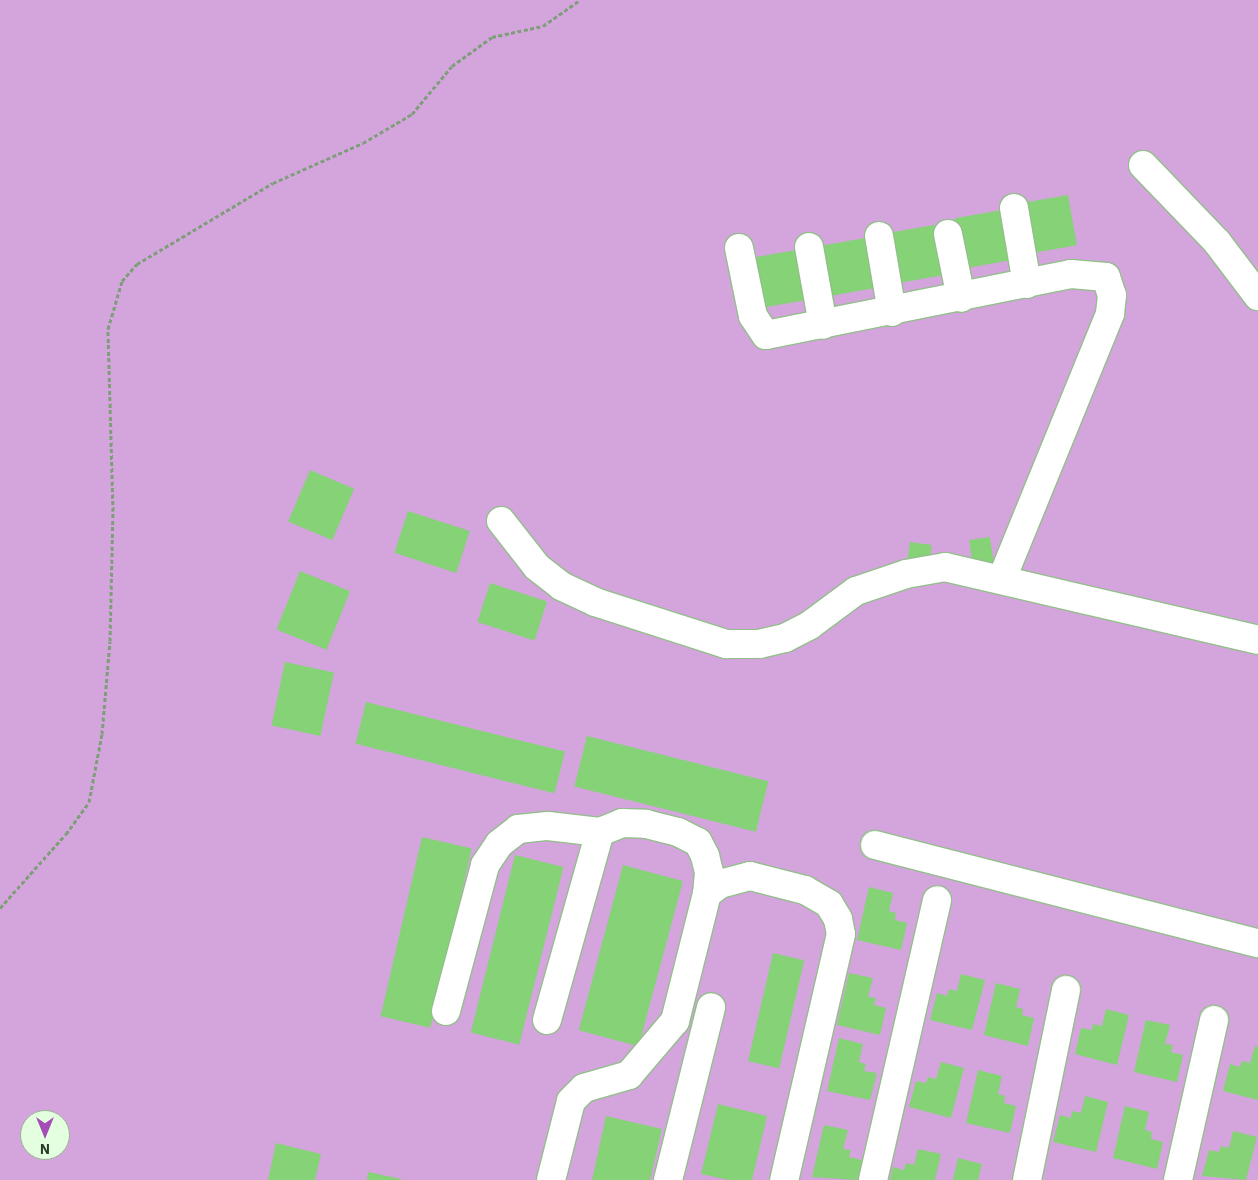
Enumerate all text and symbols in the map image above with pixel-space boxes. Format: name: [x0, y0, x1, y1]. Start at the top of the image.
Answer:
north arrow: [20, 1110, 70, 1160]
text: N: [40, 1140, 50, 1158]

